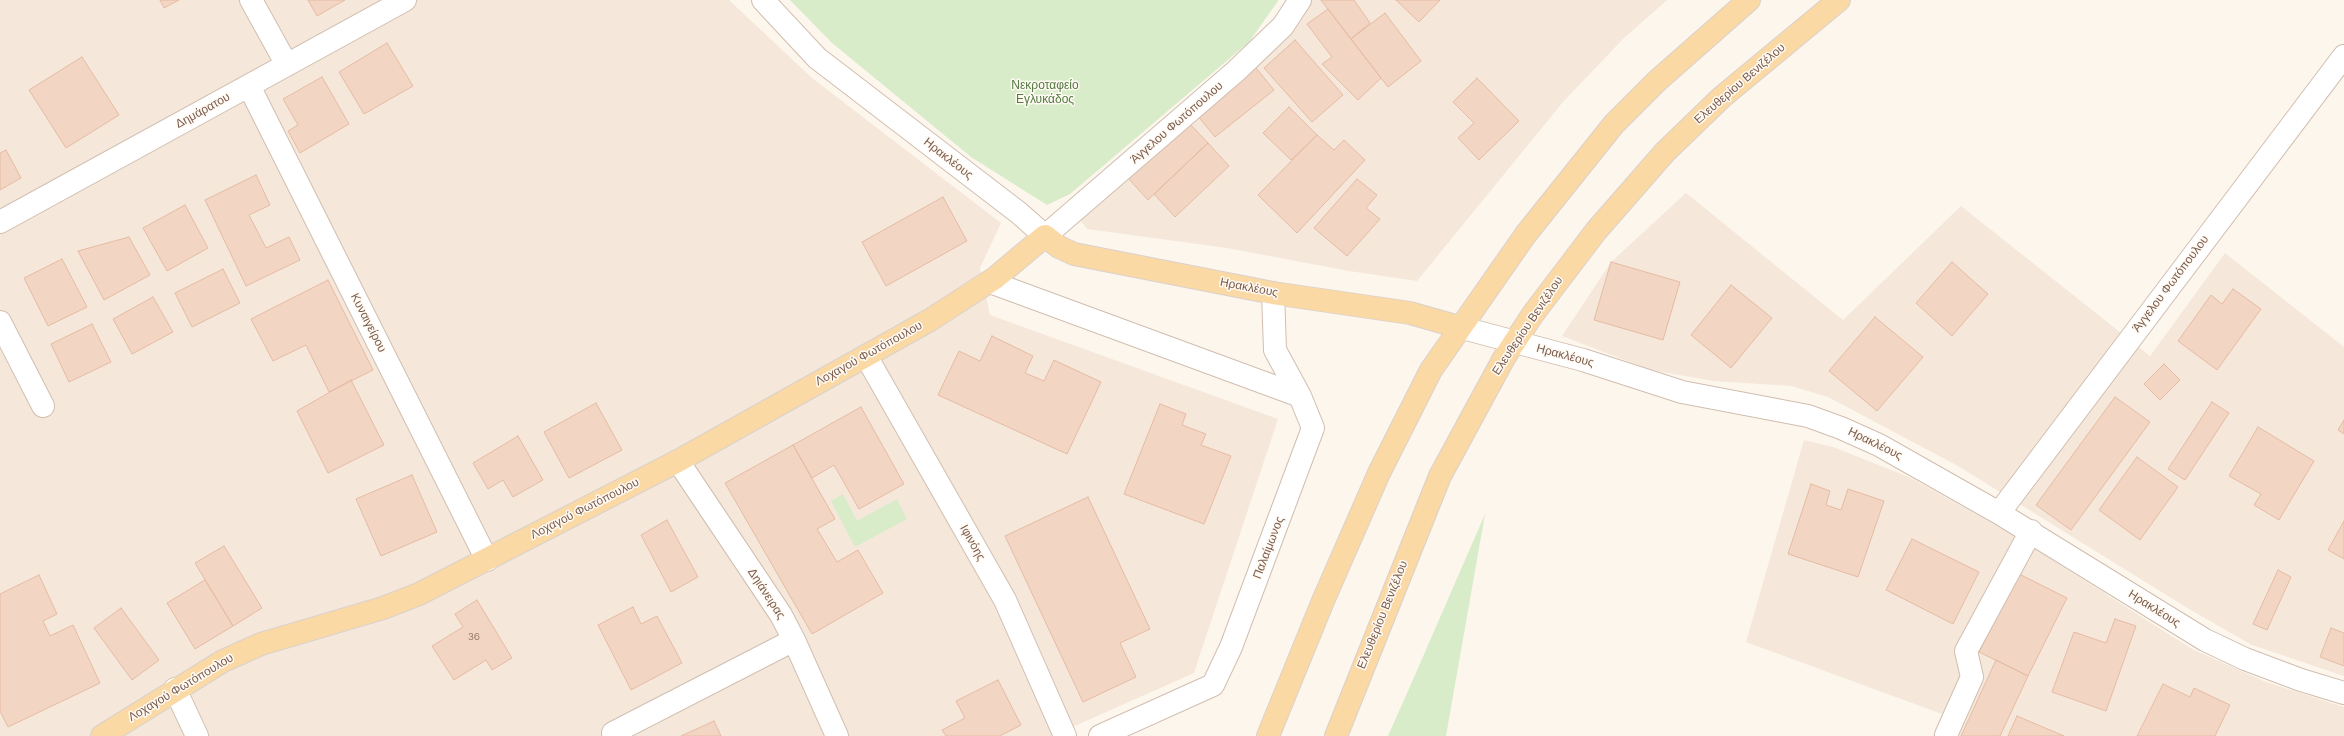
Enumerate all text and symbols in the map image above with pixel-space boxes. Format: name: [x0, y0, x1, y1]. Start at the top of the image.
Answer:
street label: Ελευθερίου Βενιζέλου: [1692, 41, 1788, 127]
park label: Νεκροταφείο Εγλυκάδος: [1011, 79, 1079, 107]
street label: Άγγελου Φωτόπουλου: [1128, 79, 1226, 167]
street label: Δημάρατου: [173, 90, 233, 132]
street label: Ηρακλέους: [920, 135, 976, 183]
street label: Άγγελου Φωτόπουλου: [2130, 233, 2212, 335]
street label: Ελευθερίου Βενιζέλου: [1490, 274, 1566, 378]
street label: Ηρακλέους: [1219, 275, 1279, 301]
street label: Κυναιγείρου: [347, 291, 389, 355]
street label: Λοχαγού Φωτόπουλου: [813, 319, 925, 389]
street label: Ηρακλέους: [1535, 341, 1595, 371]
street label: Ηρακλέους: [1845, 425, 1905, 463]
street label: Λοχαγού Φωτόπουλου: [528, 475, 642, 543]
street label: Παλαίμωνος: [1250, 515, 1288, 581]
street label: Ιφινόης: [956, 522, 988, 564]
street label: Ελευθερίου Βενιζέλου: [1355, 559, 1411, 671]
street label: Δηιάνειρας: [744, 566, 788, 622]
street label: Ηρακλέους: [2125, 587, 2183, 631]
house number: 36: [468, 631, 480, 643]
street label: Λοχαγού Φωτόπουλου: [126, 651, 236, 725]

